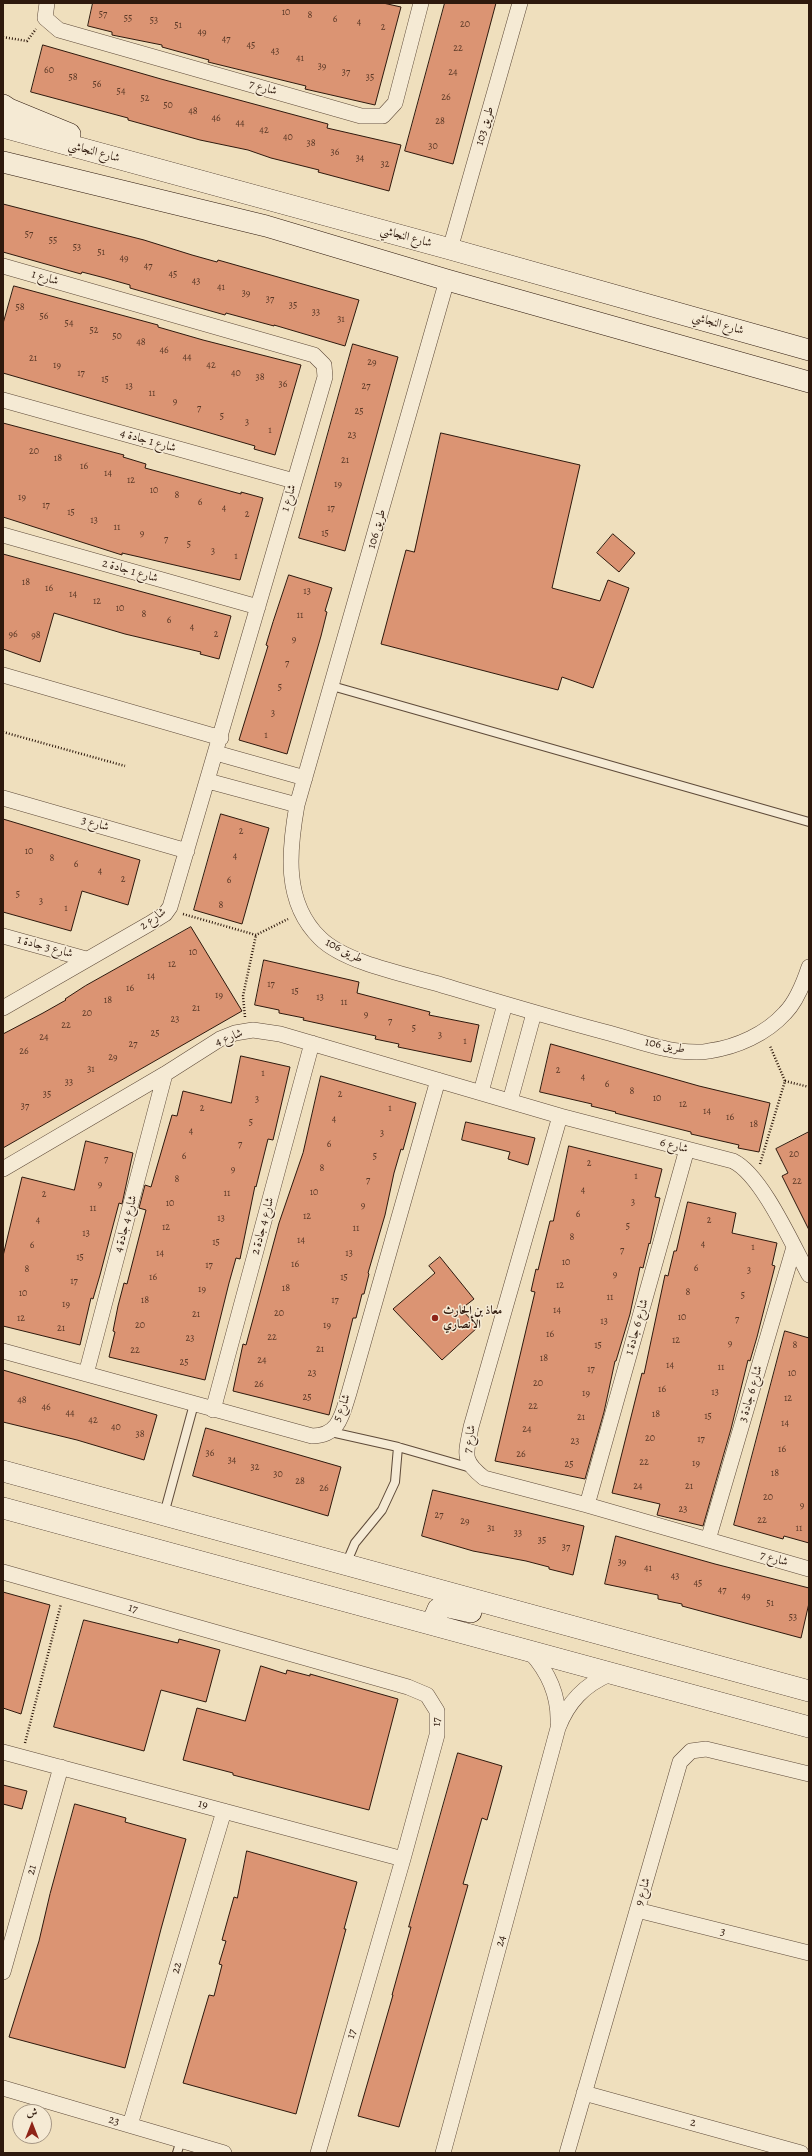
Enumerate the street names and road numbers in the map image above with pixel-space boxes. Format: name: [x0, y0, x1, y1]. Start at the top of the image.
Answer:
street label: شارع 7: [247, 77, 279, 99]
street label: طريق 103: [473, 105, 497, 147]
street label: شارع النجاشي: [67, 138, 121, 166]
street label: شارع النجاشي: [379, 223, 433, 251]
street label: شارع 1: [30, 267, 60, 289]
street label: شارع النجاشي: [691, 310, 745, 338]
street label: شارع 1 جادة 4: [118, 426, 178, 456]
street label: شارع 1: [278, 483, 300, 513]
street label: طريق 106: [365, 508, 389, 550]
street label: شارع 1 جادة 2: [100, 556, 160, 586]
street label: شارع 3: [79, 813, 111, 835]
street label: شارع 2: [137, 905, 169, 933]
street label: شارع 3 جادة 1: [16, 933, 74, 961]
street label: طريق 106: [323, 935, 365, 967]
street label: شارع 4: [213, 1026, 245, 1050]
street label: طريق 106: [644, 1035, 686, 1057]
street label: شارع 6: [658, 1135, 690, 1157]
street label: شارع 4 جادة 4: [111, 1194, 141, 1254]
street label: شارع 4 جادة 2: [248, 1196, 278, 1256]
street label: شارع 6 جادة 1: [622, 1297, 652, 1357]
street label: شارع 6 جادة 3: [736, 1364, 766, 1424]
street label: شارع 5: [330, 1392, 354, 1424]
street label: شارع 7: [461, 1424, 479, 1454]
street label: شارع 7: [758, 1548, 790, 1570]
street label: 17: [127, 1601, 139, 1617]
street label: 17: [430, 1717, 444, 1727]
street label: 19: [197, 1797, 209, 1813]
street label: 21: [24, 1863, 40, 1877]
street label: شارع 9: [632, 1876, 654, 1908]
street label: 3: [719, 1924, 727, 1940]
street label: 24: [493, 1934, 509, 1948]
street label: 22: [168, 1960, 186, 1976]
street label: 17: [344, 2028, 360, 2040]
street label: 23: [107, 2113, 121, 2129]
street label: 2: [688, 2115, 698, 2131]

